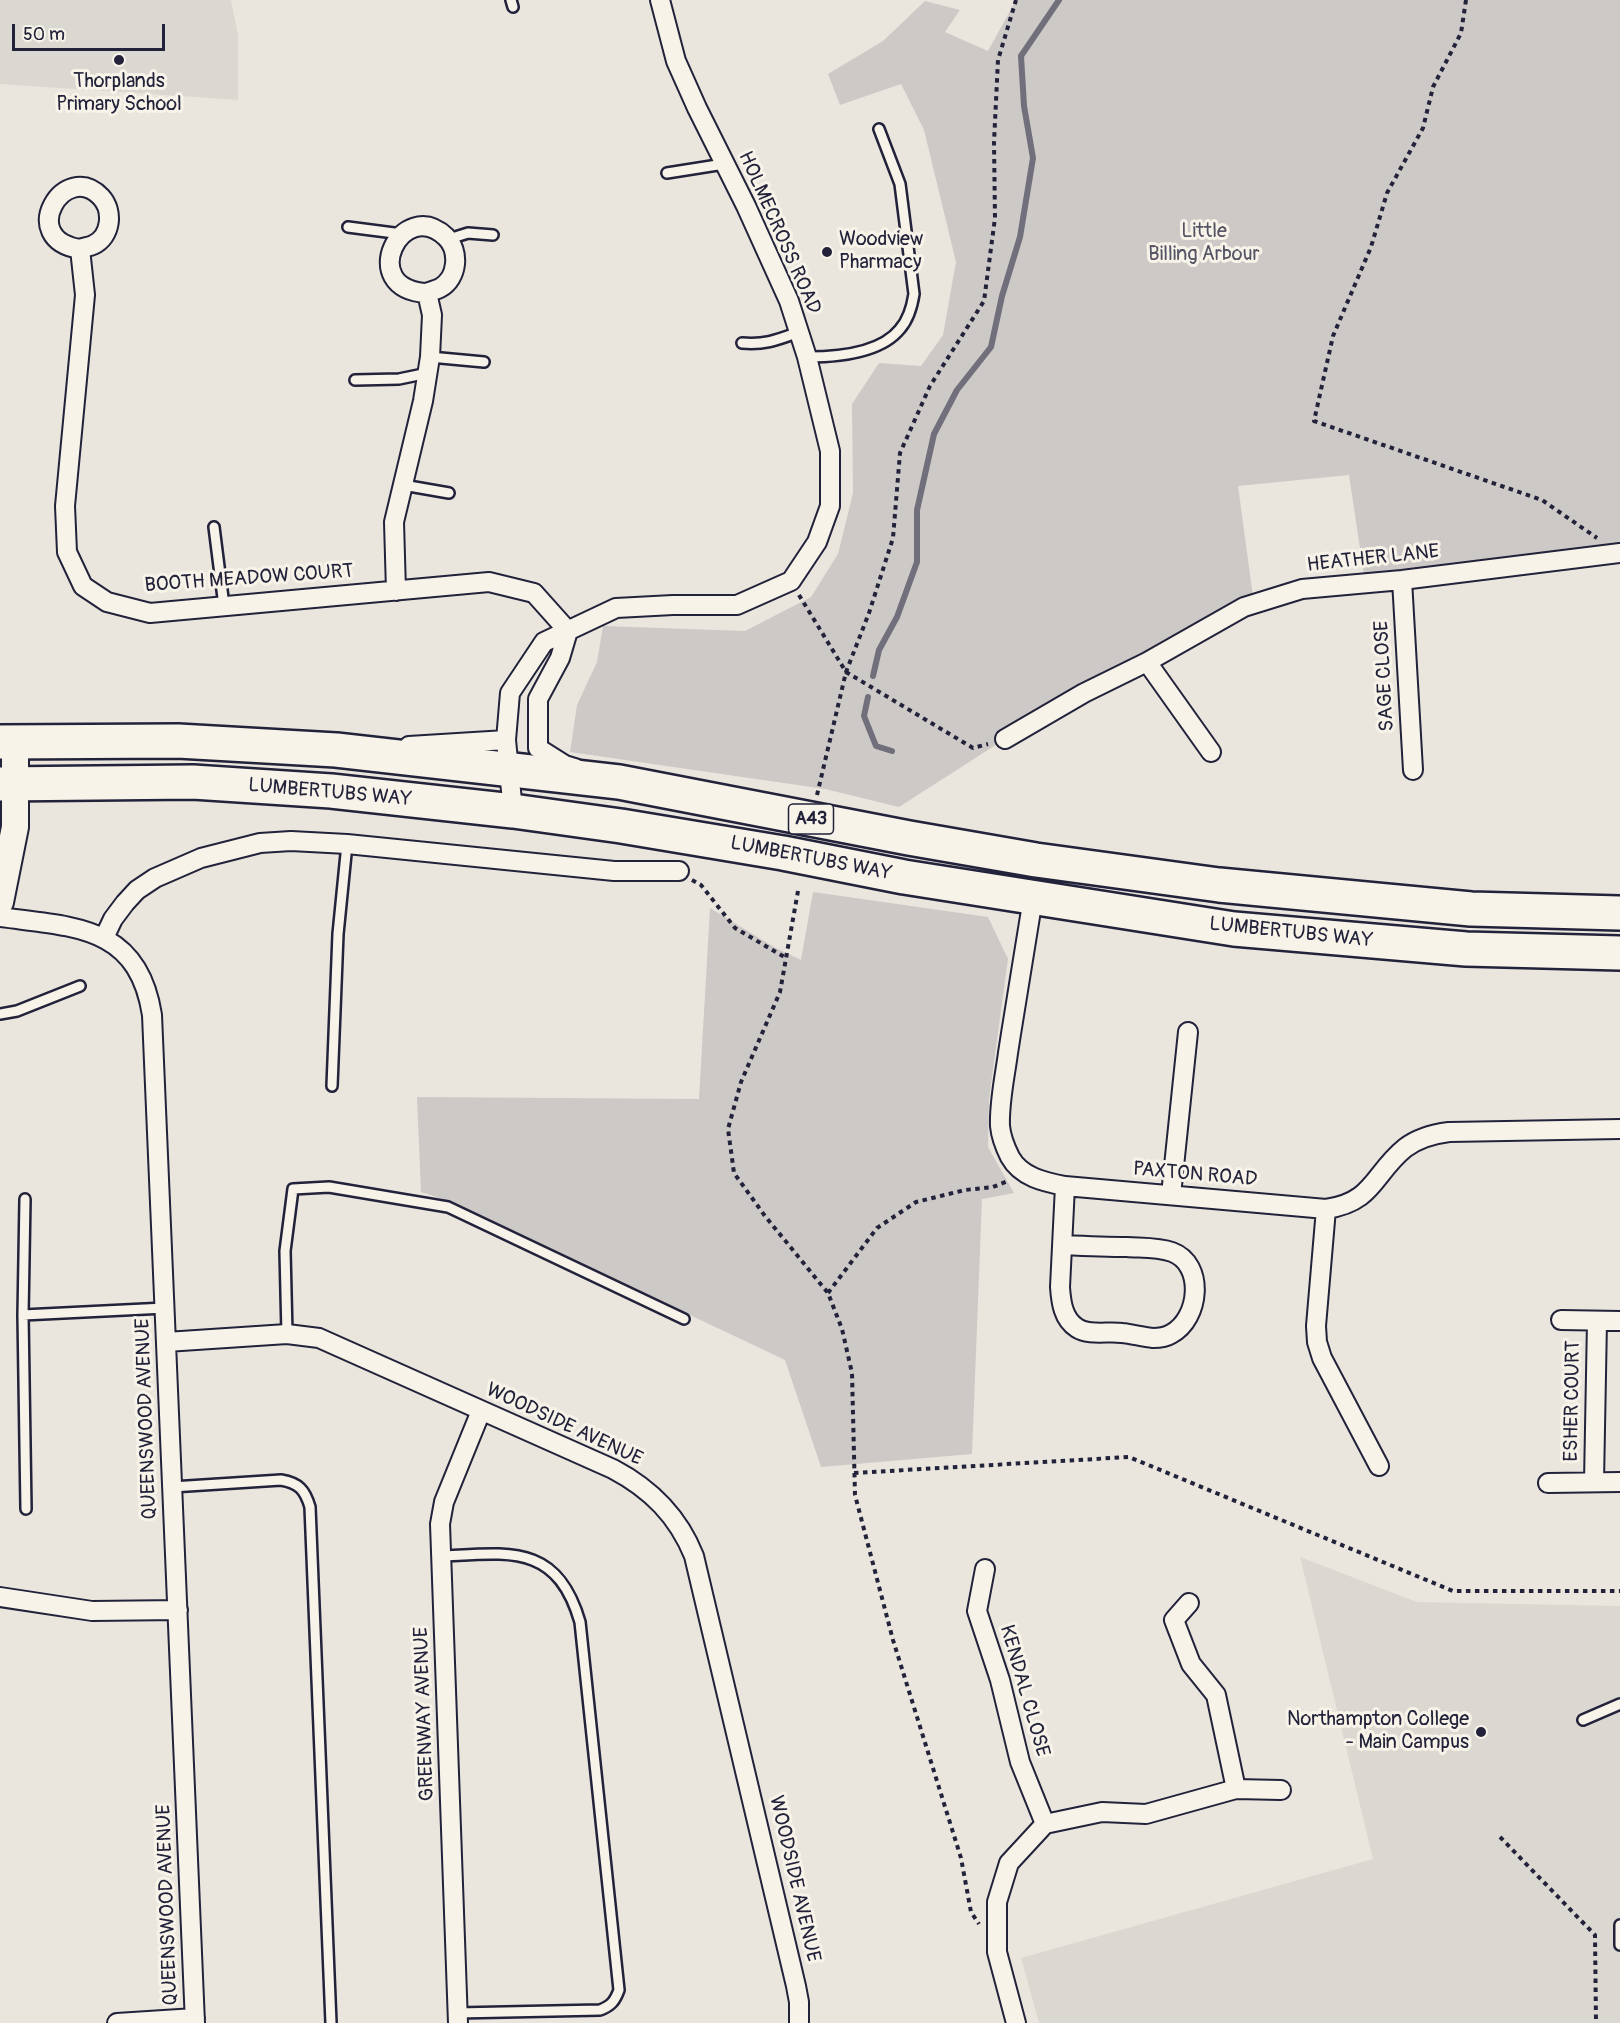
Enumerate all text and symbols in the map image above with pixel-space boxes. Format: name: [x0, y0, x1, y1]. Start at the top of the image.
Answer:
scale bar: [15, 12, 168, 50]
text: 50 m: [23, 23, 65, 46]
marker: Thorplands Primary School: [112, 53, 126, 67]
place label: Thorplands Primary School: [56, 70, 182, 117]
street label: HOLMECROSS ROAD: [732, 148, 826, 318]
park label: Little Billing Arbour: [1148, 220, 1260, 267]
place label: Woodview Pharmacy: [839, 228, 923, 275]
marker: Woodview Pharmacy: [820, 245, 834, 259]
street label: HEATHER LANE: [1306, 540, 1440, 578]
street label: BOOTH MEADOW COURT: [144, 560, 354, 598]
street label: SAGE CLOSE: [1370, 620, 1400, 732]
street label: LUMBERTUBS WAY: [247, 774, 413, 812]
road number: A43: [788, 804, 834, 834]
street label: LUMBERTUBS WAY: [728, 832, 894, 886]
street label: LUMBERTUBS WAY: [1208, 912, 1374, 954]
street label: PAXTON ROAD: [1132, 1158, 1258, 1192]
street label: QUEENSWOOD AVENUE: [131, 1318, 163, 1520]
street label: ESHER COURT: [1560, 1340, 1586, 1462]
street label: WOODSIDE AVENUE: [482, 1378, 646, 1472]
street label: KENDAL CLOSE: [994, 1622, 1054, 1760]
street label: GREENWAY AVENUE: [410, 1626, 440, 1802]
place label: Northampton College - Main Campus: [1287, 1708, 1469, 1755]
marker: Northampton College - Main Campus: [1474, 1725, 1488, 1739]
street label: WOODSIDE AVENUE: [763, 1794, 825, 1964]
street label: QUEENSWOOD AVENUE: [152, 1804, 184, 2006]

